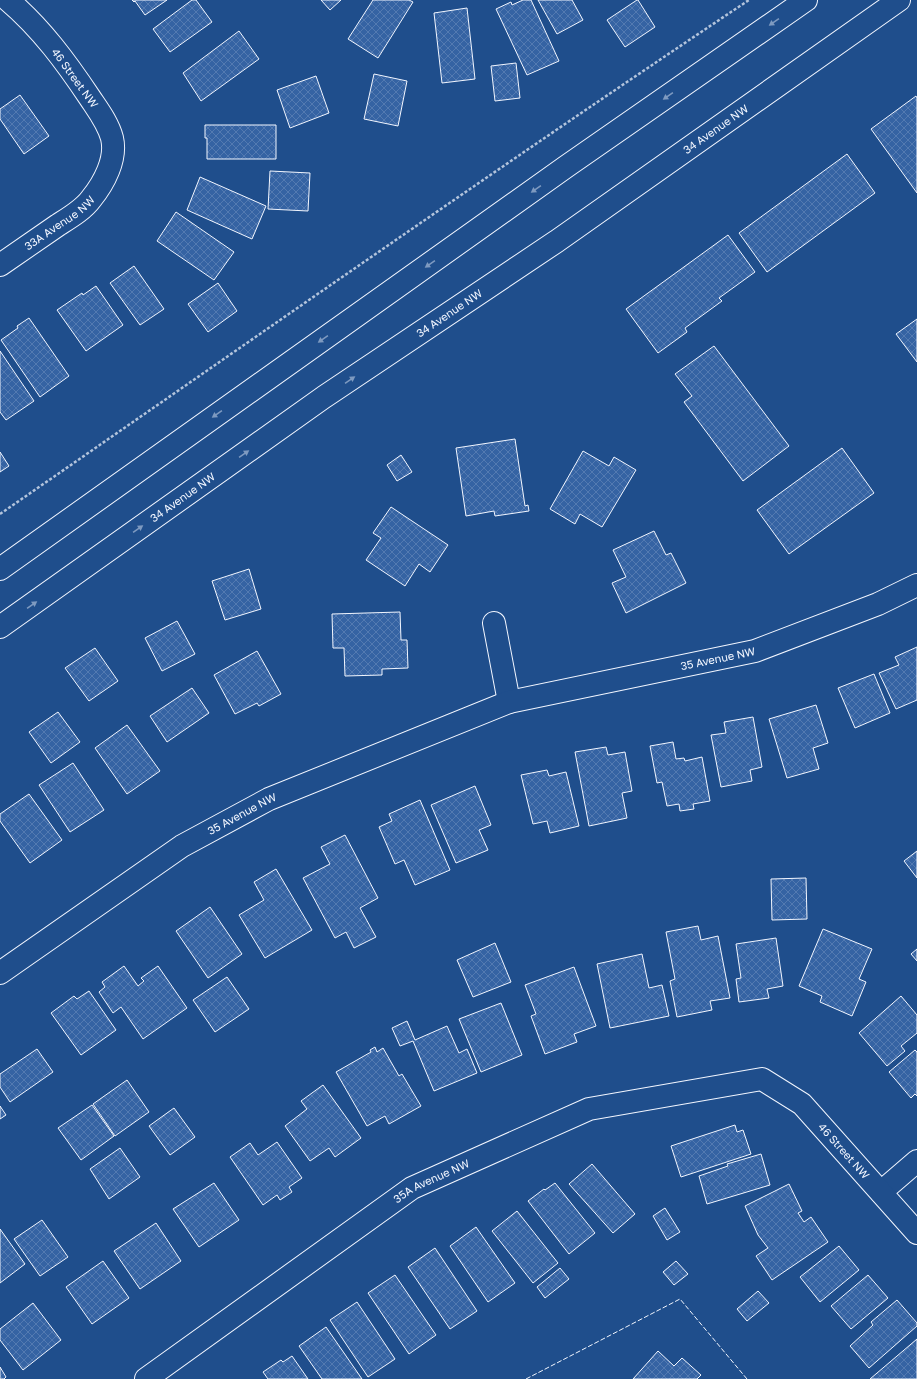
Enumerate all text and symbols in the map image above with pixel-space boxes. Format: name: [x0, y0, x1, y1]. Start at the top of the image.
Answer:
one-way arrow: [769, 18, 779, 26]
street label: 46 Street NW: [49, 45, 102, 110]
one-way arrow: [662, 92, 673, 100]
street label: 34 Avenue NW: [681, 101, 751, 156]
one-way arrow: [530, 185, 541, 193]
street label: 33A Avenue NW: [22, 193, 97, 252]
one-way arrow: [424, 260, 435, 268]
street label: 34 Avenue NW: [414, 286, 485, 339]
one-way arrow: [318, 335, 329, 343]
one-way arrow: [344, 376, 356, 383]
one-way arrow: [212, 410, 223, 418]
one-way arrow: [238, 450, 249, 458]
street label: 34 Avenue NW: [147, 469, 218, 524]
one-way arrow: [132, 525, 143, 533]
one-way arrow: [27, 601, 37, 609]
street label: 35 Avenue NW: [679, 644, 757, 672]
street label: 35 Avenue NW: [205, 790, 278, 837]
street label: 46 Street NW: [816, 1120, 873, 1182]
street label: 35A Avenue NW: [391, 1156, 472, 1205]

